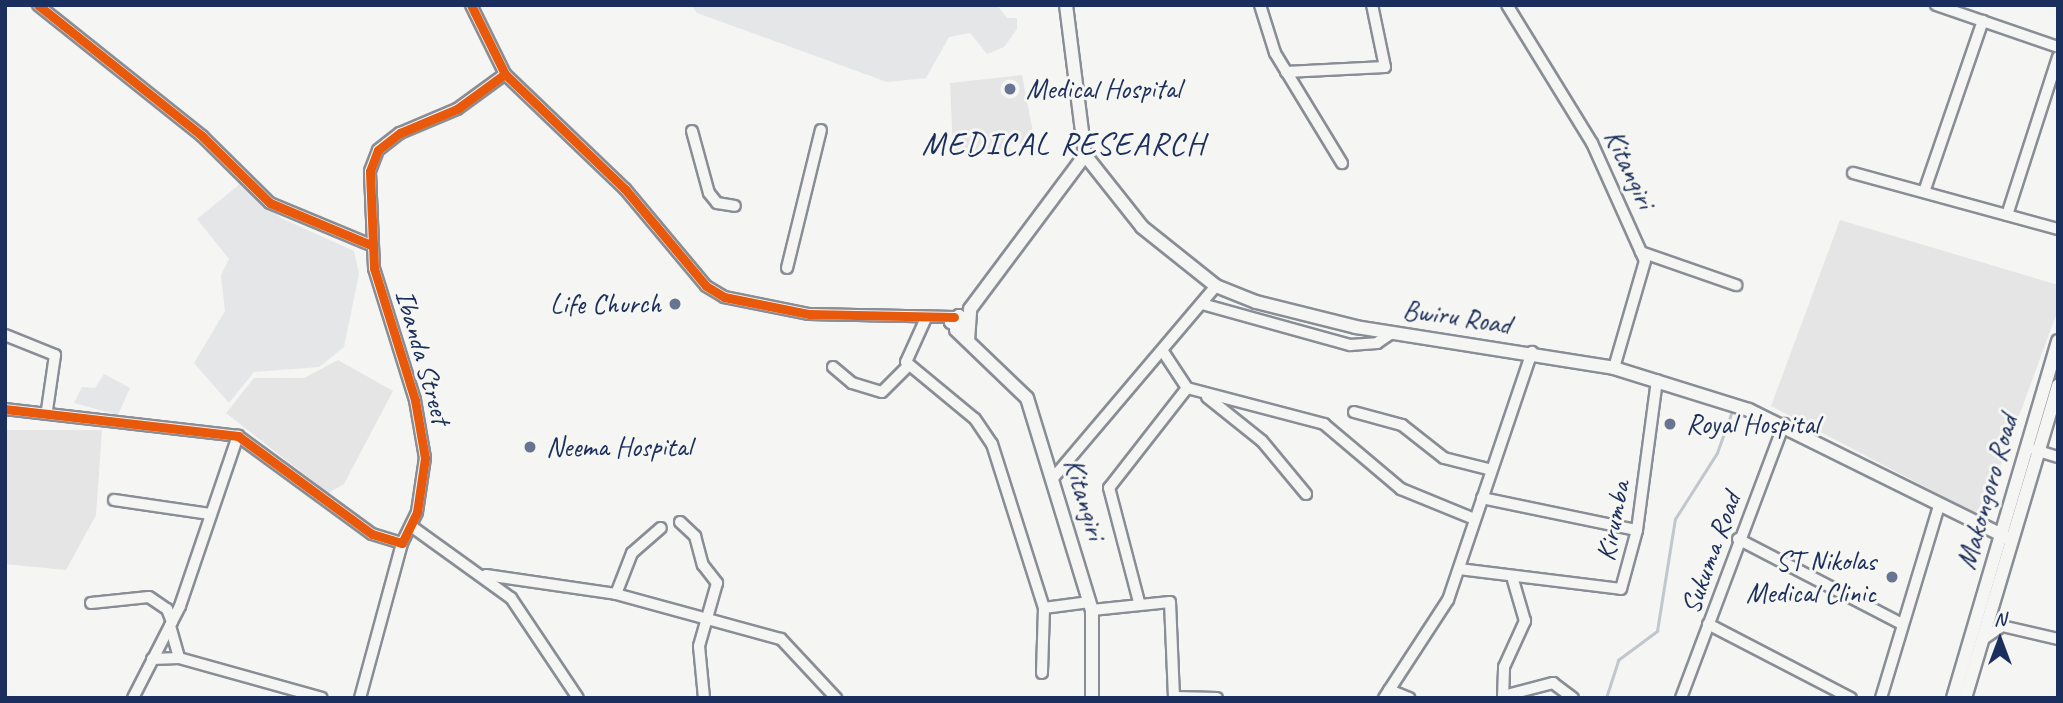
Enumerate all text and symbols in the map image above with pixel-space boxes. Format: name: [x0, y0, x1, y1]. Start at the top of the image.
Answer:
place label: Medical Hospital: [1026, 72, 1181, 106]
marker: Medical Hospital: [1000, 79, 1020, 99]
street label: Kitangiri: [1597, 124, 1663, 214]
district label: MEDICAL RESEARCH: [924, 125, 1204, 163]
street label: Ibanda Street: [388, 286, 458, 428]
place label: Life Church: [549, 287, 661, 321]
street label: Bwiru Road: [1401, 293, 1513, 341]
marker: Life Church: [667, 296, 683, 312]
place label: Royal Hospital: [1686, 407, 1819, 441]
street label: Makongoro Road: [1949, 411, 2025, 573]
marker: Royal Hospital: [1660, 414, 1680, 434]
place label: Neema Hospital: [546, 430, 692, 464]
marker: Neema Hospital: [520, 437, 540, 457]
street label: Kitangiri: [1057, 454, 1113, 544]
street label: Kirumba: [1589, 478, 1637, 564]
street label: Sukuma Road: [1674, 488, 1748, 618]
place label: ST Nikolas Medical Clinic: [1746, 544, 1876, 610]
marker: ST Nikolas Medical Clinic: [1882, 567, 1902, 587]
north arrow: [1965, 605, 2035, 675]
text: N: [1994, 607, 2006, 631]

